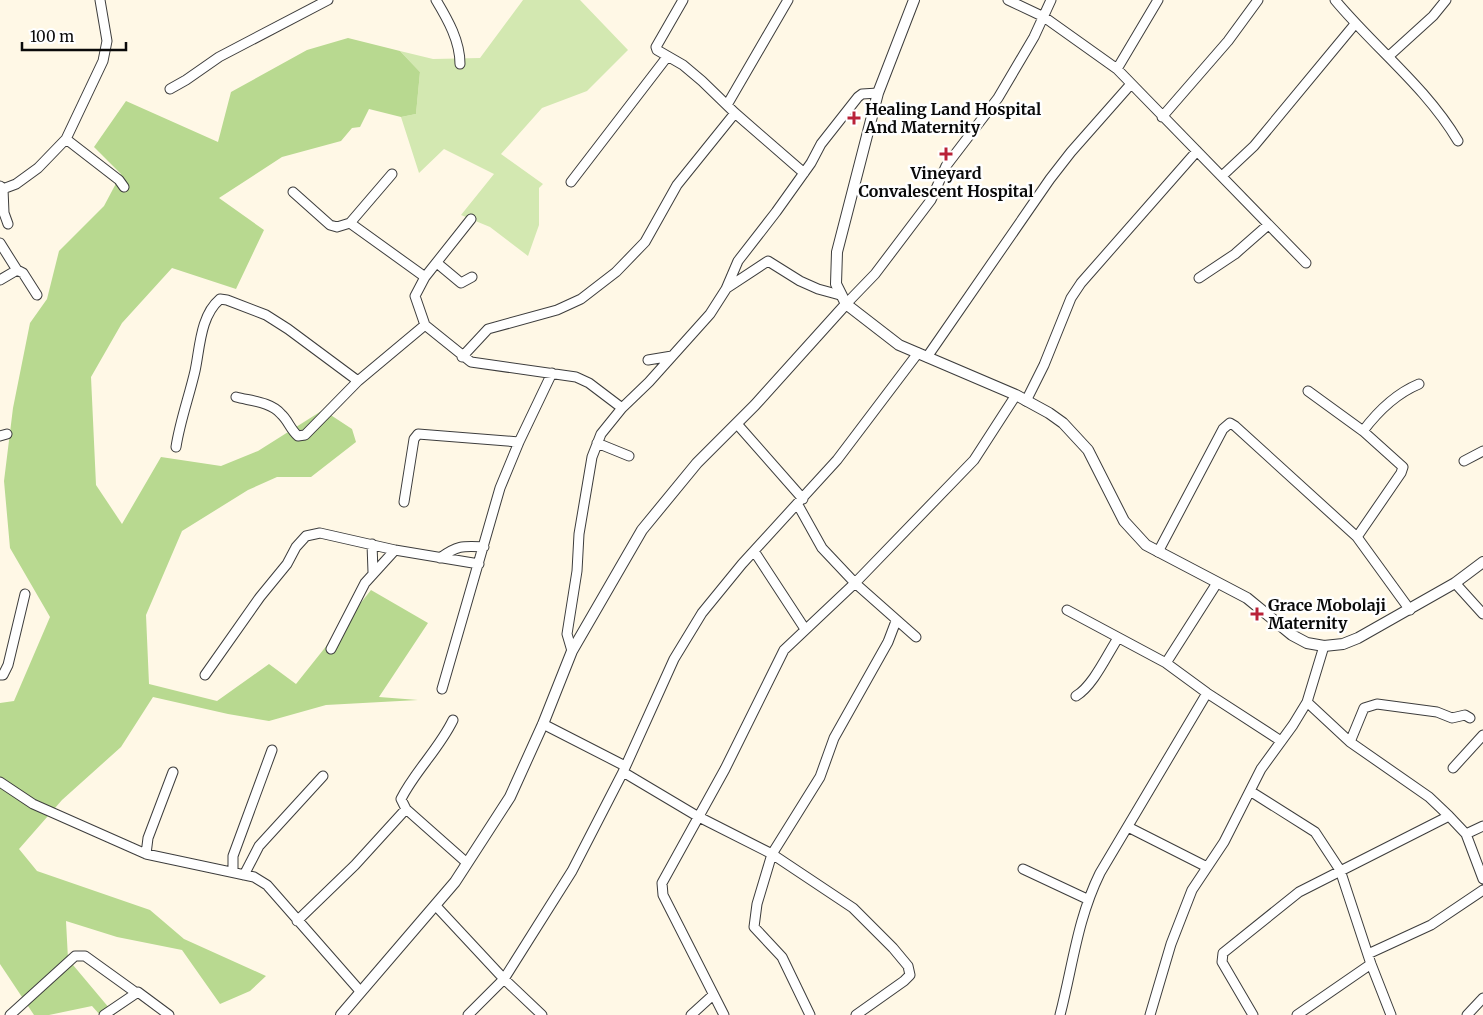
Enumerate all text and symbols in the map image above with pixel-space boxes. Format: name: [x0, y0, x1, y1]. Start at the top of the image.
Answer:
scale bar: [22, 20, 126, 52]
text: 100 m: [30, 27, 74, 46]
place label: Healing Land Hospital And Maternity: [864, 99, 1041, 137]
marker: Healing Land Hospital And Maternity: [847, 111, 861, 125]
marker: Vineyard Convalescent Hospital: [939, 147, 953, 161]
place label: Vineyard Convalescent Hospital: [858, 163, 1034, 201]
place label: Grace Mobolaji Maternity: [1268, 595, 1386, 633]
marker: Grace Mobolaji Maternity: [1250, 607, 1264, 621]

